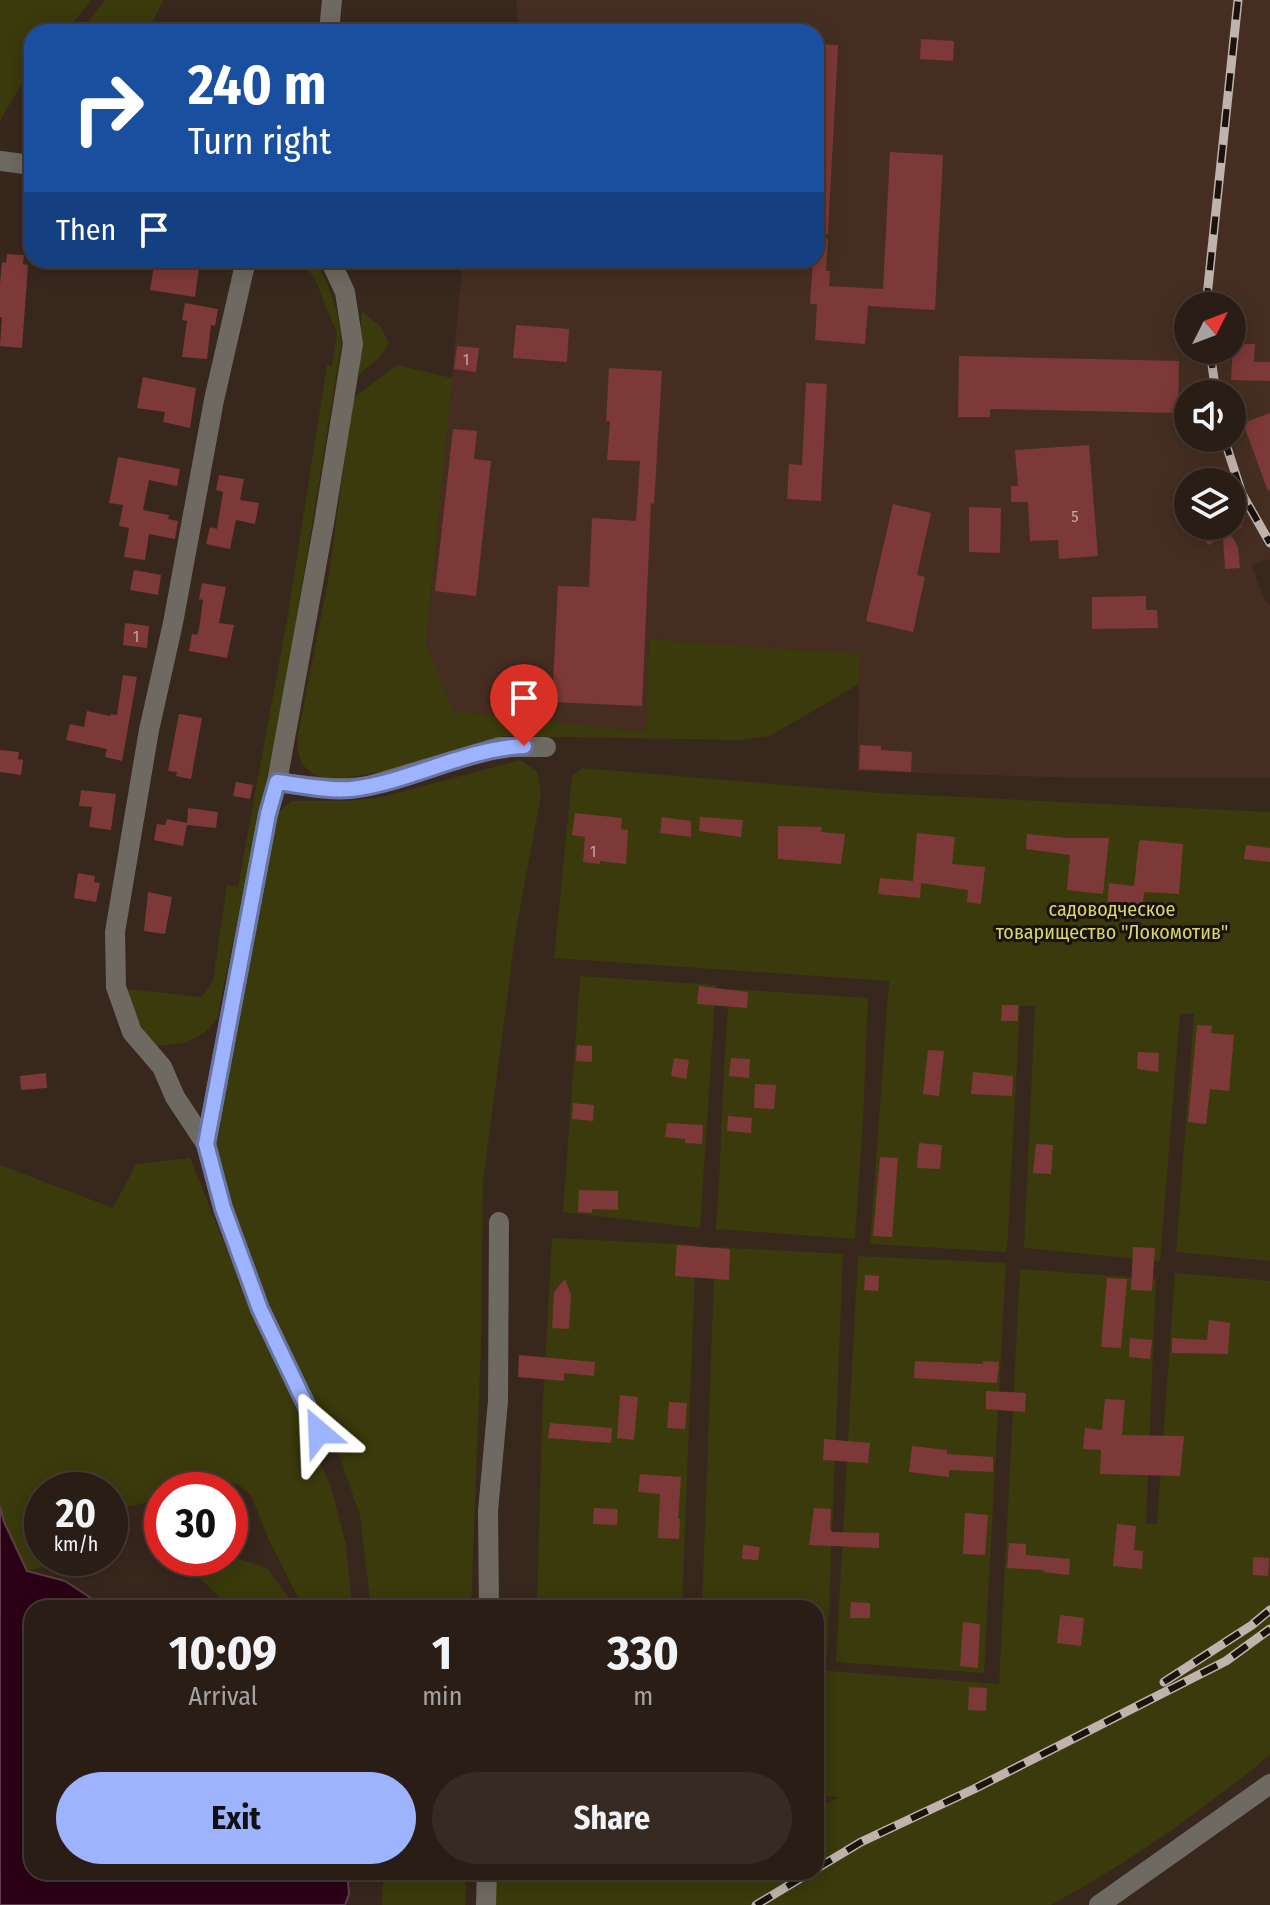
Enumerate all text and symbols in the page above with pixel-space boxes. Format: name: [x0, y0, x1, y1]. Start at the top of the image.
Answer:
text: 240 m: [188, 52, 327, 119]
icon: right: [56, 56, 160, 160]
text: Turn right: [188, 120, 331, 164]
icon: arrive: [132, 208, 176, 252]
text: Then: [56, 212, 116, 248]
north arrow: [1174, 292, 1246, 364]
map controls: [1174, 292, 1246, 540]
house number: 1: [463, 350, 469, 369]
button: sound: [1174, 380, 1246, 452]
button: layers: [1174, 468, 1246, 540]
house number: 5: [1071, 507, 1079, 526]
house number: 1: [133, 627, 139, 646]
pin: [490, 664, 558, 746]
icon: arrive: [502, 676, 546, 720]
house number: 1: [590, 842, 596, 861]
park label: садоводческое товарищество "Локомотив": [996, 897, 1228, 944]
position arrow: [277, 1390, 361, 1474]
speed limit sign: 30: [144, 1472, 248, 1576]
text: 20: [56, 1490, 96, 1538]
text: km/h: [54, 1532, 98, 1556]
text: 10:09: [169, 1624, 277, 1682]
text: 1: [432, 1624, 452, 1682]
text: 330: [607, 1624, 679, 1682]
text: Arrival: [189, 1681, 258, 1712]
text: min: [422, 1681, 462, 1712]
text: m: [633, 1681, 653, 1712]
button: Exit: [56, 1772, 416, 1864]
button: Share: [432, 1772, 792, 1864]

